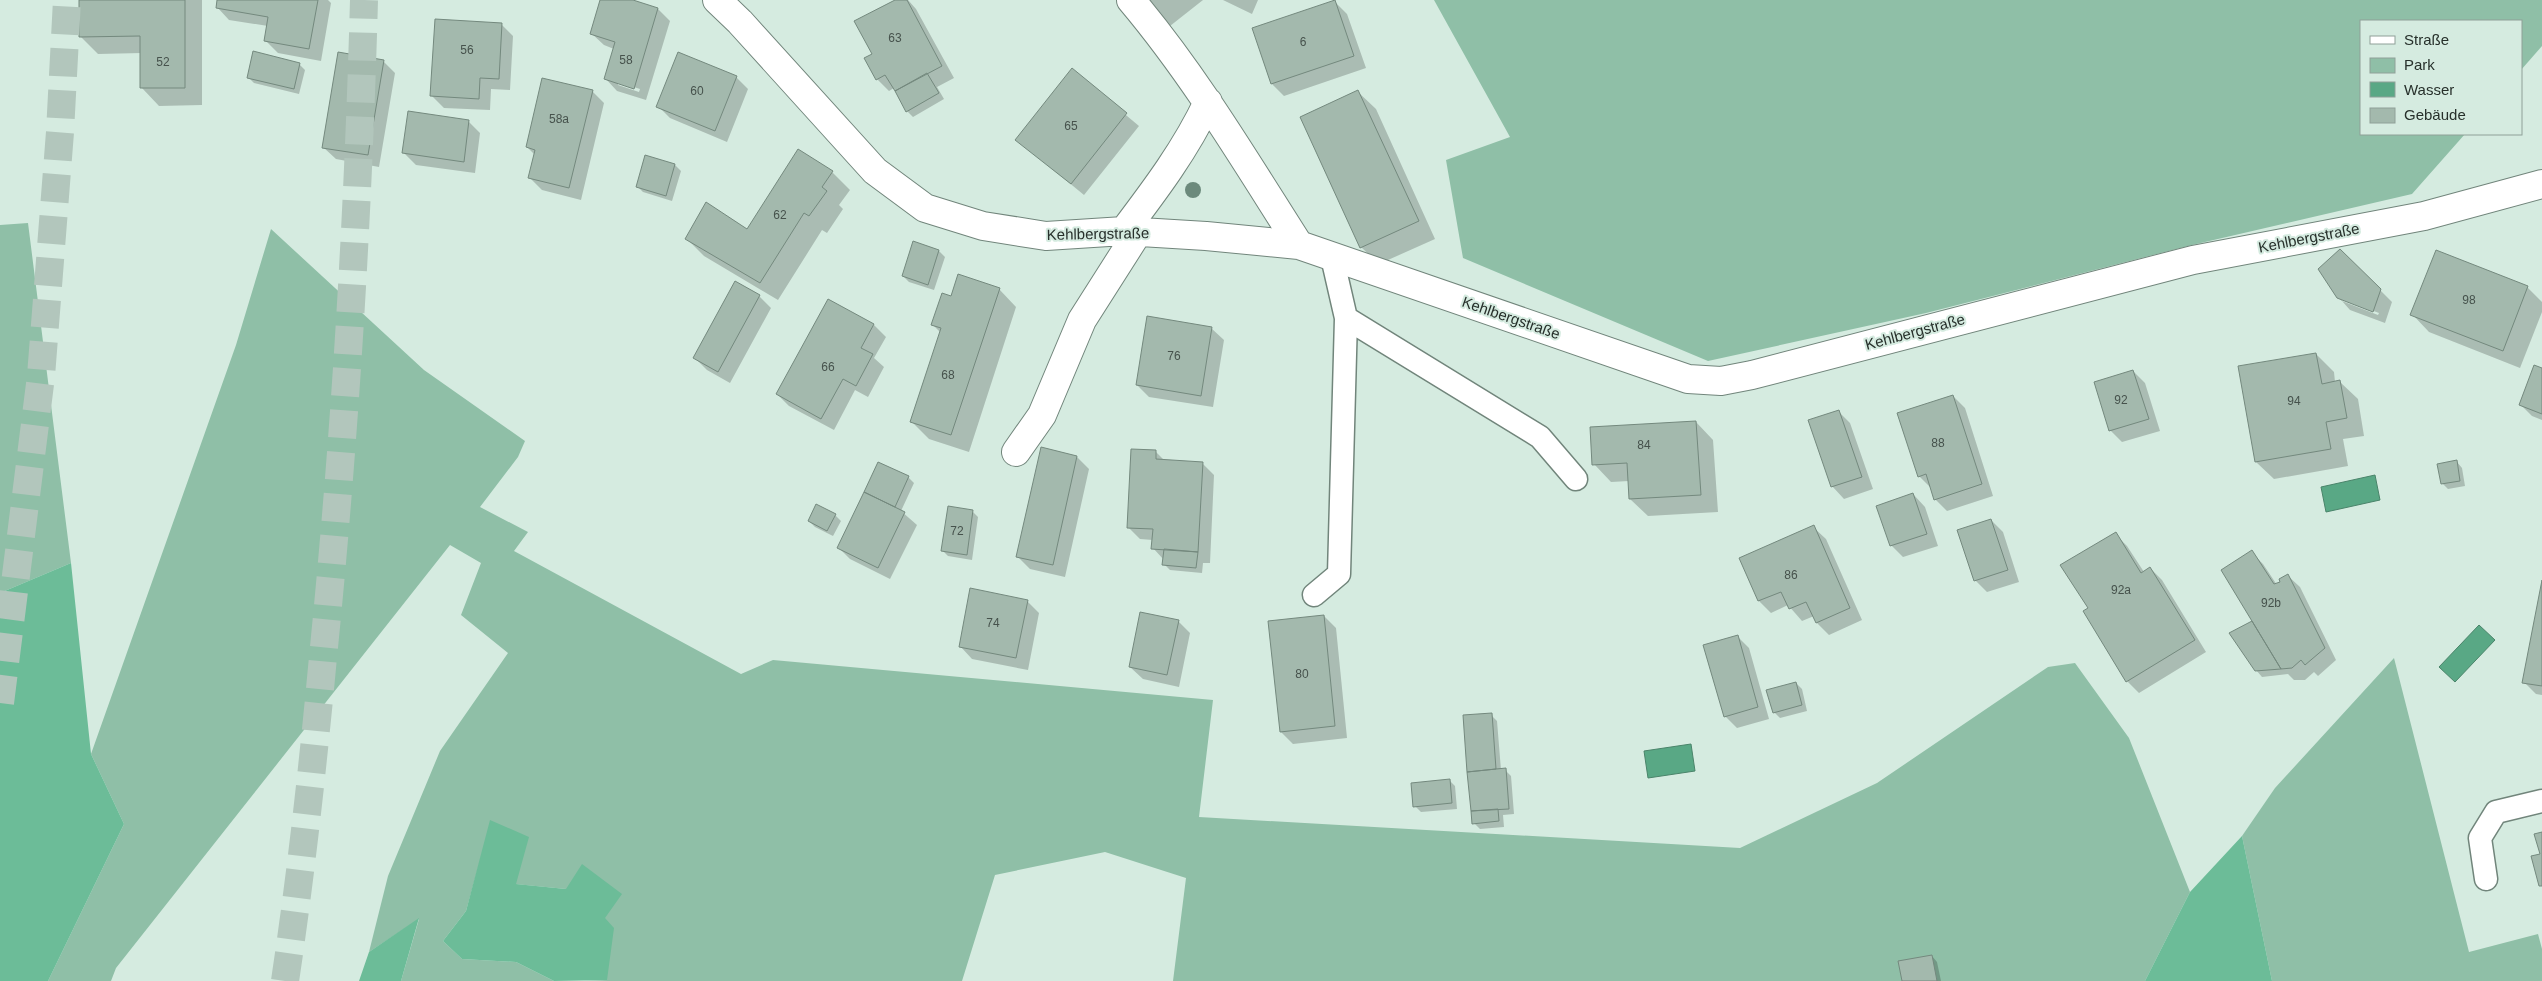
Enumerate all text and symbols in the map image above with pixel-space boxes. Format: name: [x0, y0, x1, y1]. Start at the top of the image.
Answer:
legend: [2360, 20, 2522, 135]
house number: 63: [888, 31, 902, 45]
text: Straße: [2404, 31, 2449, 48]
house number: 6: [1300, 35, 1307, 49]
house number: 56: [460, 43, 474, 57]
house number: 58: [619, 53, 633, 67]
house number: 52: [156, 55, 170, 69]
text: Park: [2404, 56, 2435, 73]
text: Wasser: [2404, 81, 2454, 98]
house number: 60: [690, 84, 704, 98]
text: Gebäude: [2404, 106, 2466, 123]
house number: 58a: [549, 112, 569, 126]
house number: 65: [1064, 119, 1078, 133]
house number: 62: [773, 208, 787, 222]
street label: Kehlbergstraße: [2257, 219, 2361, 256]
street label: Kehlbergstraße: [1047, 224, 1149, 243]
street label: Kehlbergstraße: [1460, 293, 1562, 342]
house number: 98: [2462, 293, 2476, 307]
street label: Kehlbergstraße: [1863, 310, 1967, 353]
house number: 76: [1167, 349, 1181, 363]
house number: 66: [821, 360, 835, 374]
house number: 68: [941, 368, 955, 382]
house number: 92: [2114, 393, 2128, 407]
house number: 94: [2287, 394, 2301, 408]
house number: 88: [1931, 436, 1945, 450]
house number: 84: [1637, 438, 1651, 452]
house number: 72: [950, 524, 964, 538]
house number: 86: [1784, 568, 1798, 582]
house number: 92a: [2111, 583, 2131, 597]
house number: 92b: [2261, 596, 2281, 610]
house number: 74: [986, 616, 1000, 630]
house number: 80: [1295, 667, 1309, 681]

